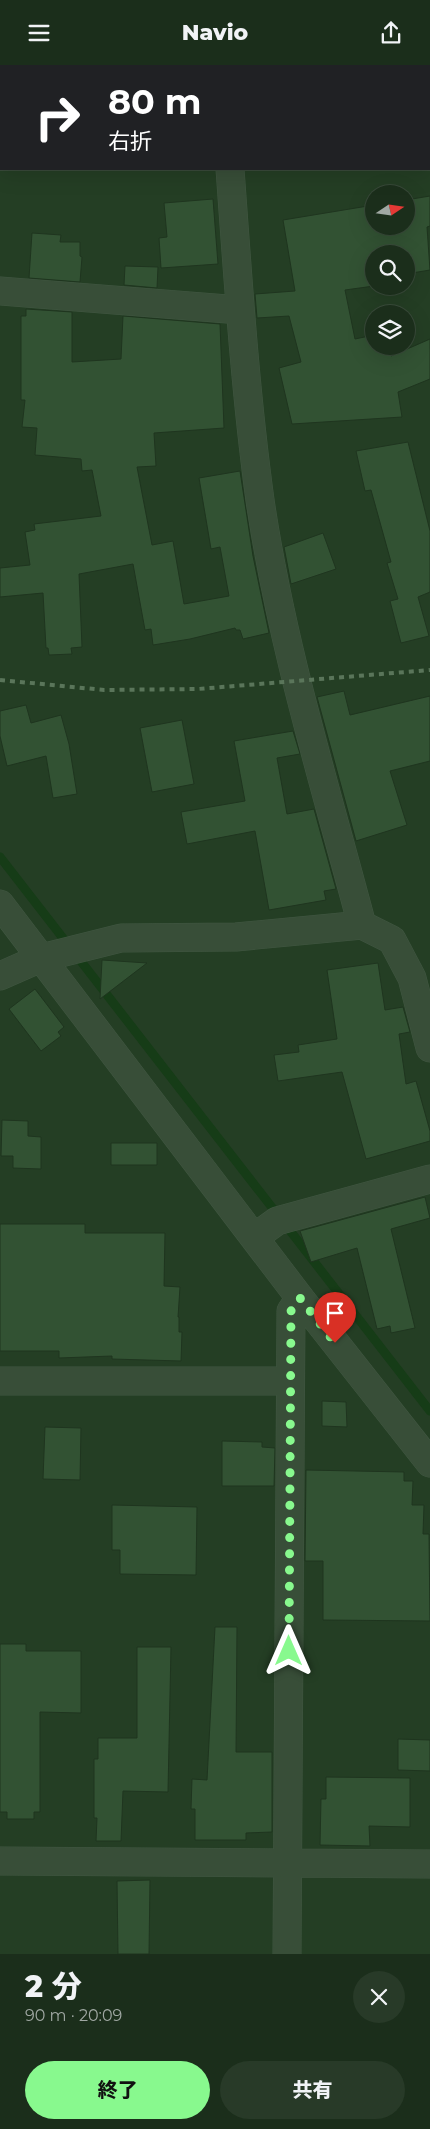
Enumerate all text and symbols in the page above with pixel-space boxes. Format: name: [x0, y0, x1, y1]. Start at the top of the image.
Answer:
icon: menu: [25, 19, 53, 47]
text: Navio: [182, 19, 248, 46]
icon: share: [377, 19, 405, 47]
text: 80 m: [108, 80, 202, 123]
icon: right: [25, 85, 90, 150]
text: 右折: [108, 128, 152, 155]
north arrow: [365, 185, 415, 235]
map controls: [365, 185, 415, 355]
button: search: [365, 245, 415, 295]
button: layers: [365, 305, 415, 355]
pin: [314, 1292, 356, 1343]
icon: arrive: [321, 1299, 349, 1327]
position arrow: [262, 1624, 314, 1676]
text: 2 分: [25, 1968, 82, 2005]
button: close: [353, 1971, 405, 2023]
text: 90 m · 20:09: [25, 2006, 122, 2025]
button: 終了: [25, 2061, 210, 2119]
button: 共有: [220, 2061, 405, 2119]

